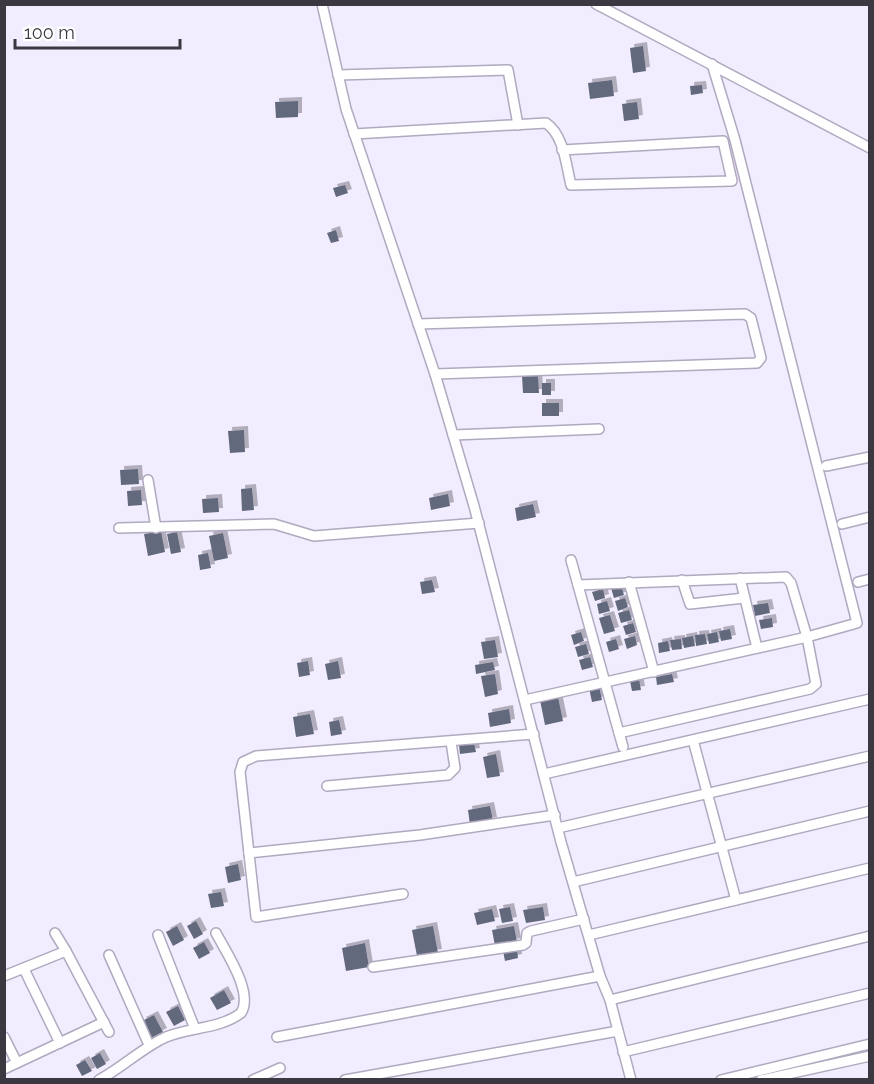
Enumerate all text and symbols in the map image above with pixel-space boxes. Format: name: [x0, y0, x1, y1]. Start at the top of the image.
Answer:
scale bar: [15, 12, 180, 50]
text: 100 m: [24, 22, 75, 43]

